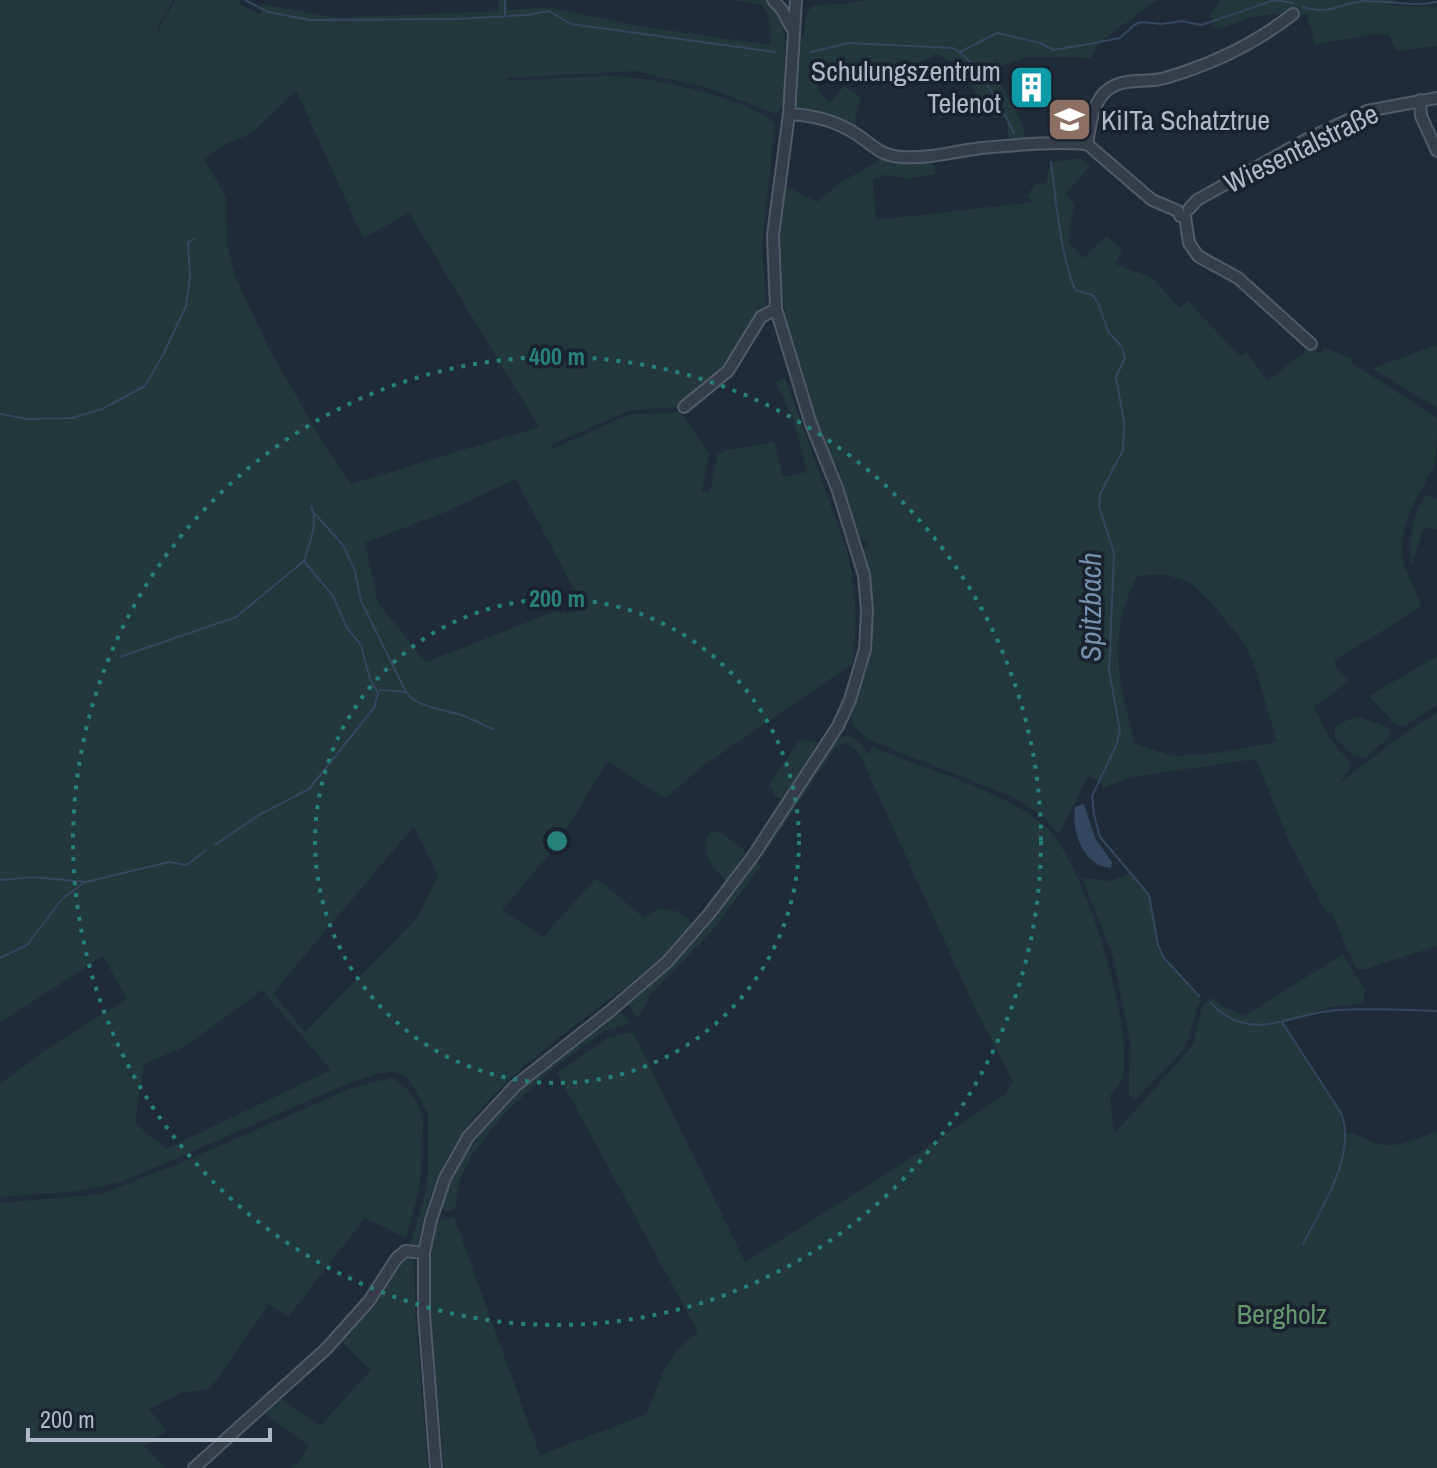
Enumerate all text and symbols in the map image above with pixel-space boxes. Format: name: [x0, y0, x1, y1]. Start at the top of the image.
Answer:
place label: Schulungszentrum Telenot: [811, 52, 1001, 122]
building icon: Schulungszentrum Telenot: [1008, 63, 1056, 111]
street label: Wiesentalstraße: [1218, 94, 1384, 202]
school or university icon: KiITa Schatztrue: [1046, 96, 1094, 144]
place label: KiITa Schatztrue: [1101, 101, 1270, 139]
text: 400 m: [529, 340, 585, 372]
water label: Spitzbach: [1070, 552, 1110, 662]
text: 200 m: [529, 582, 585, 614]
centre of rings: [543, 827, 571, 855]
park label: Bergholz: [1237, 1295, 1327, 1333]
scale bar: [28, 1392, 270, 1442]
text: 200 m: [40, 1403, 95, 1435]

